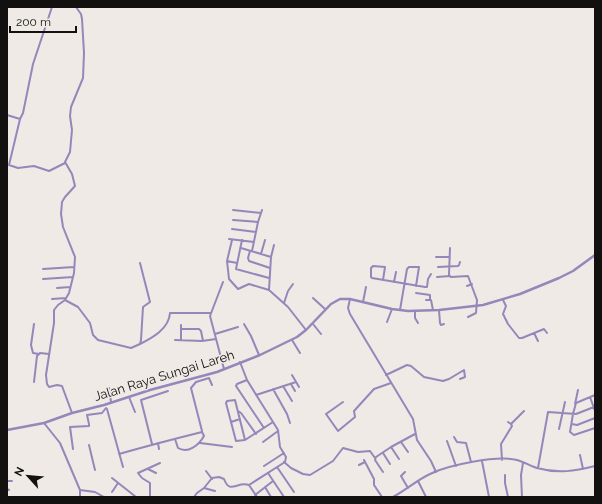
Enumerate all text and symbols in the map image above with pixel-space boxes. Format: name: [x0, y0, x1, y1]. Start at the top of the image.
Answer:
scale bar: [10, 8, 76, 34]
text: 200 m: [16, 15, 51, 29]
street label: Jalan Raya Sungai Lareh: [92, 347, 236, 404]
north arrow: [8, 456, 48, 496]
text: N: [12, 465, 27, 478]

